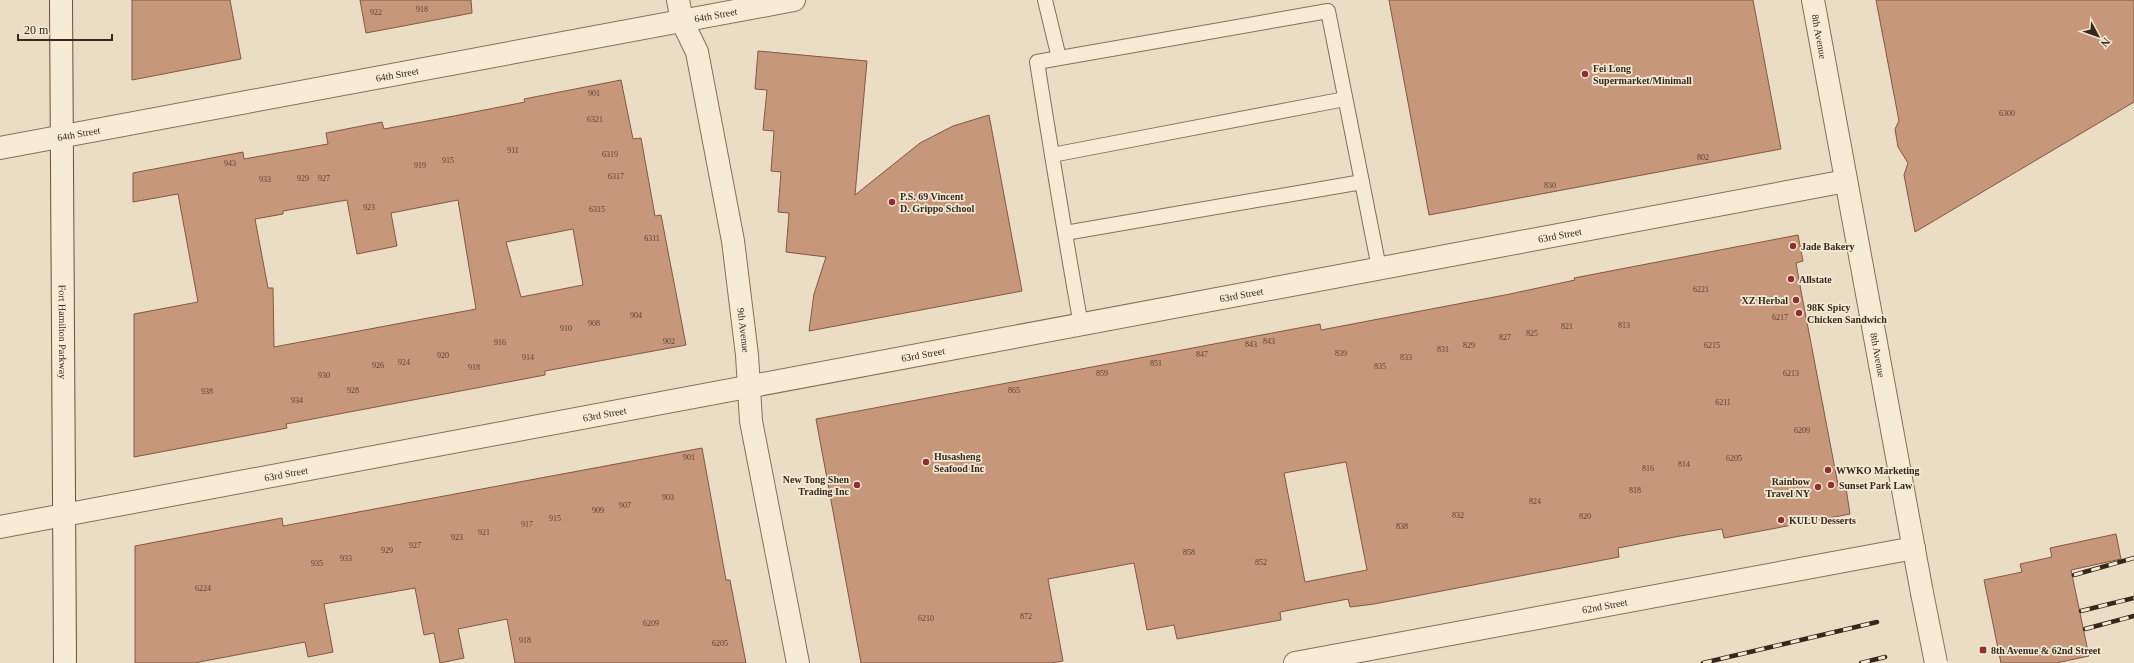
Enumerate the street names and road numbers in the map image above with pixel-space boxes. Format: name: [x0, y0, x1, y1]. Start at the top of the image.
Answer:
street label: 64th Street: [693, 6, 738, 24]
street label: 8th Avenue: [1810, 13, 1829, 60]
street label: 64th Street: [375, 65, 420, 84]
street label: 64th Street: [56, 124, 101, 143]
street label: 63rd Street: [1537, 226, 1583, 245]
street label: Fort Hamilton Parkway: [57, 285, 68, 379]
street label: 63rd Street: [1219, 285, 1264, 304]
street label: 9th Avenue: [735, 307, 752, 354]
street label: 8th Avenue: [1868, 332, 1887, 379]
street label: 63rd Street: [900, 345, 946, 364]
street label: 63rd Street: [582, 405, 628, 424]
street label: 63rd Street: [263, 464, 309, 483]
street label: 62nd Street: [1581, 596, 1629, 616]

